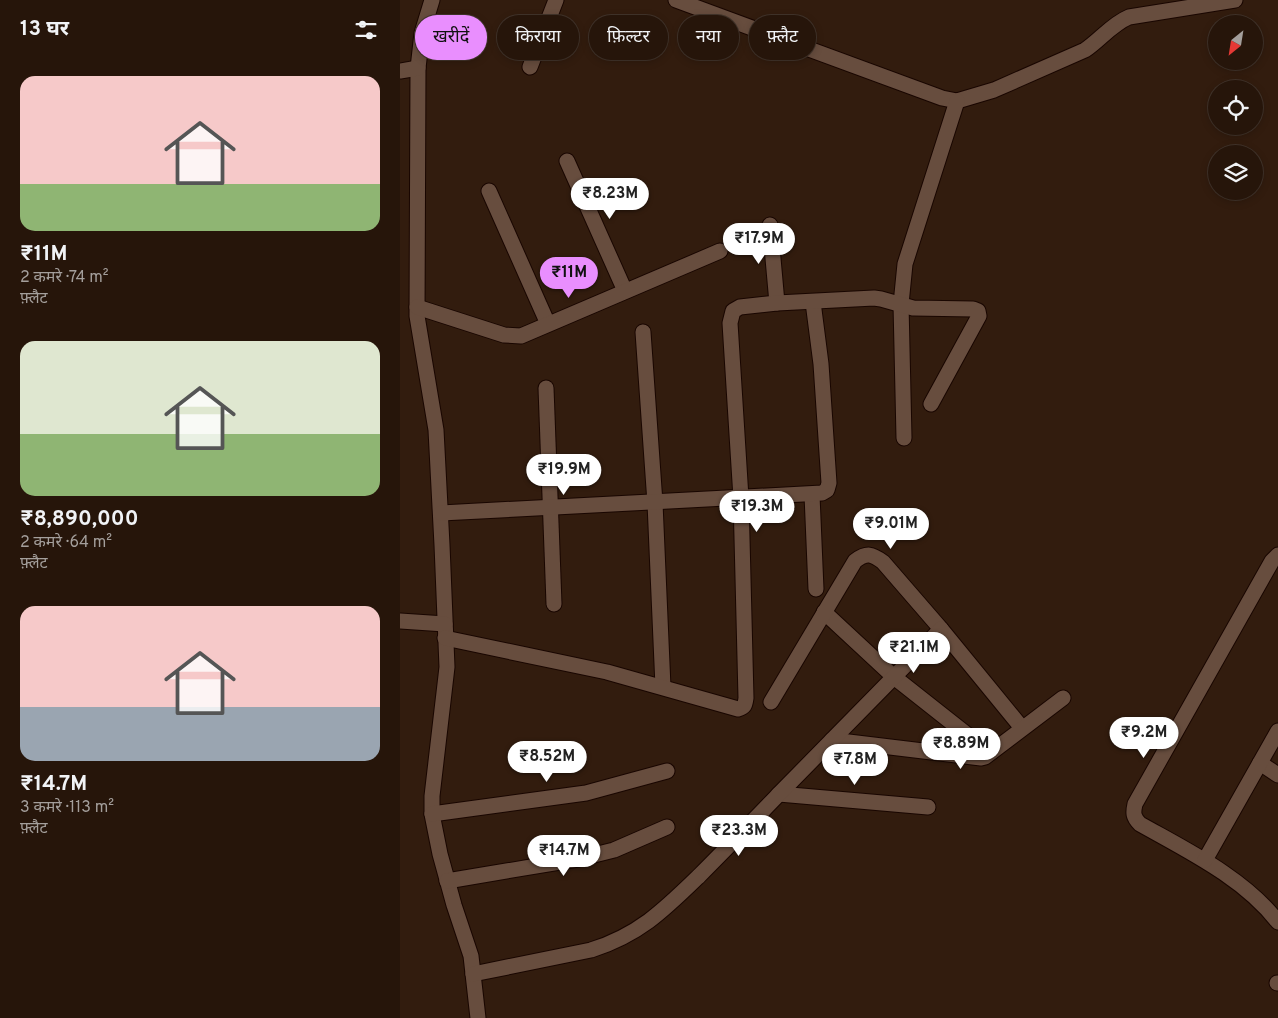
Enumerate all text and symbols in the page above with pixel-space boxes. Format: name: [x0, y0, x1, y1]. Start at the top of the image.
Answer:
chip: खरीदें: [415, 15, 487, 60]
chip: किराया: [497, 15, 579, 60]
chip: फ़िल्टर: [589, 15, 668, 60]
chip: नया: [678, 15, 739, 60]
chip: फ़्लैट: [749, 15, 816, 60]
north arrow: [1208, 15, 1262, 70]
map controls: [1208, 15, 1263, 200]
text: 13 घर: [20, 16, 69, 43]
icon: filters: [352, 16, 380, 44]
button: locate: [1208, 80, 1263, 135]
icon: home: [155, 108, 245, 198]
button: layers: [1208, 145, 1263, 200]
pin: ₹8.23M: [569, 178, 651, 220]
text: ₹8.23M: [582, 184, 638, 204]
pin: ₹17.9M: [718, 222, 800, 265]
text: ₹17.9M: [734, 229, 784, 249]
text: ₹11M: [20, 241, 68, 268]
pin: ₹11M: [539, 256, 599, 299]
text: ₹11M: [551, 263, 587, 283]
text: 2 कमरे · 74 m²: [20, 268, 109, 288]
text: फ़्लैट: [20, 289, 48, 309]
icon: home: [155, 373, 245, 463]
pin: ₹19.9M: [523, 454, 605, 496]
text: ₹19.9M: [537, 460, 591, 480]
pin: ₹19.3M: [716, 490, 798, 533]
text: ₹19.3M: [730, 497, 784, 517]
text: ₹8,890,000: [20, 506, 139, 533]
pin: ₹9.01M: [850, 508, 932, 550]
text: ₹9.01M: [864, 514, 918, 534]
text: 2 कमरे · 64 m²: [20, 533, 112, 553]
text: फ़्लैट: [20, 554, 48, 574]
pin: ₹21.1M: [873, 632, 955, 674]
icon: home: [155, 638, 245, 728]
text: ₹21.1M: [889, 638, 939, 658]
pin: ₹9.2M: [1109, 716, 1179, 759]
text: ₹9.2M: [1121, 723, 1167, 743]
pin: ₹8.89M: [920, 728, 1002, 770]
text: ₹8.89M: [933, 734, 989, 754]
pin: ₹8.52M: [506, 740, 588, 783]
pin: ₹7.8M: [820, 744, 890, 786]
text: ₹8.52M: [519, 747, 575, 767]
text: ₹7.8M: [833, 750, 877, 770]
text: ₹14.7M: [20, 771, 87, 798]
text: 3 कमरे · 113 m²: [20, 798, 114, 818]
pin: ₹23.3M: [698, 814, 780, 857]
text: फ़्लैट: [20, 819, 48, 839]
text: ₹23.3M: [711, 821, 767, 841]
pin: ₹14.7M: [523, 834, 605, 877]
text: ₹14.7M: [538, 841, 590, 861]

